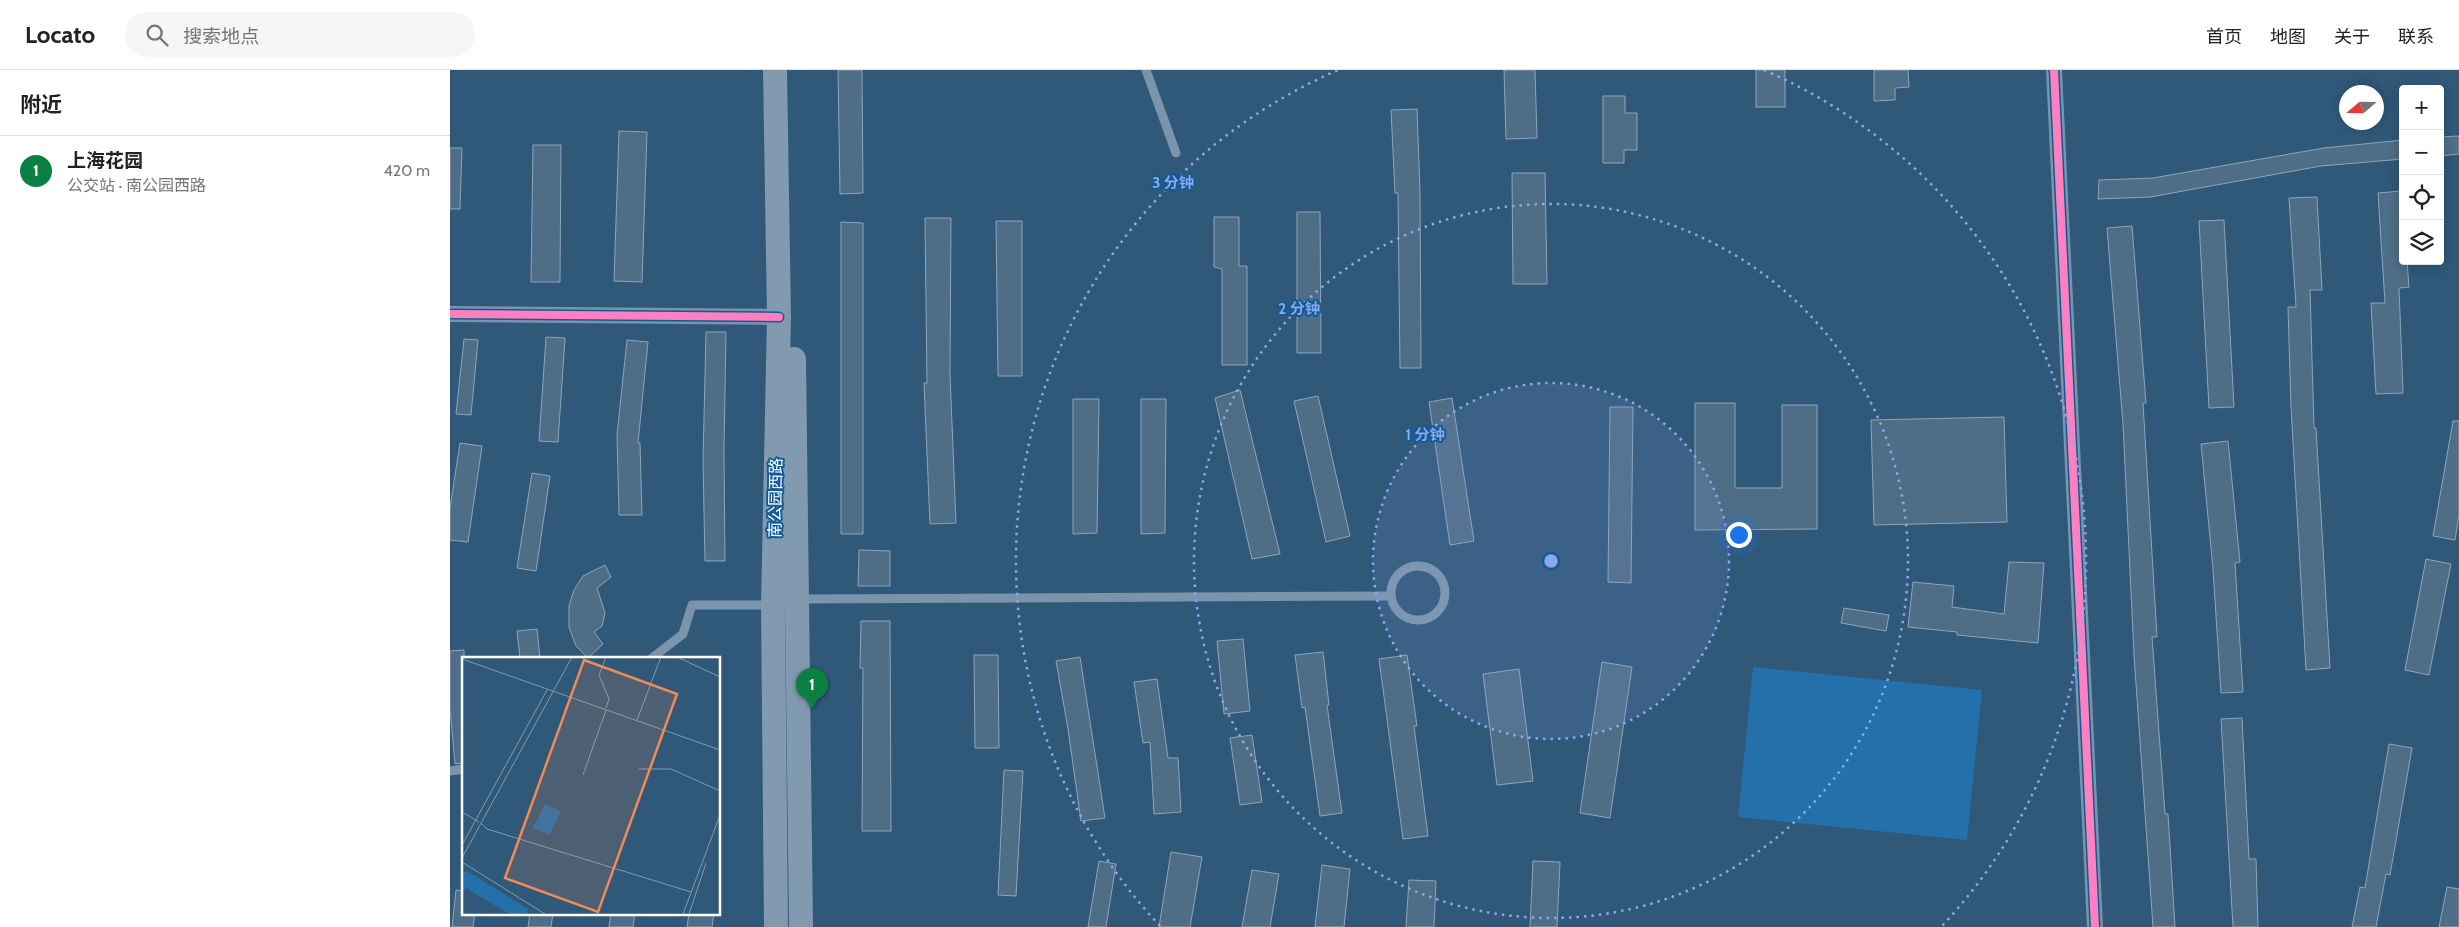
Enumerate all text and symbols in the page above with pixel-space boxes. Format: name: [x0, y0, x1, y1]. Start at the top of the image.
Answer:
search box: [125, 12, 475, 57]
text: Locato: [25, 20, 95, 49]
icon: search: [143, 21, 171, 49]
text: 搜索地点: [183, 25, 259, 48]
text: 首页: [2206, 26, 2242, 48]
text: 地图: [2270, 26, 2306, 48]
text: 关于: [2334, 26, 2370, 48]
text: 联系: [2398, 26, 2434, 48]
north arrow: [2339, 85, 2384, 130]
map controls: [2399, 85, 2444, 265]
button: +: [2399, 85, 2444, 130]
text: 附近: [20, 92, 62, 117]
button: −: [2399, 130, 2444, 175]
text: 上海花园: [67, 149, 143, 172]
text: 1: [33, 161, 39, 180]
text: 420 m: [384, 161, 430, 180]
text: 3 分钟: [1152, 174, 1194, 192]
button: locate: [2399, 175, 2444, 220]
text: 公交站 · 南公园西路: [67, 176, 206, 195]
button: layers: [2399, 220, 2444, 265]
text: 2 分钟: [1278, 300, 1320, 318]
text: 1 分钟: [1406, 426, 1444, 444]
street label: 南公园西路: [765, 458, 786, 538]
your location: [1726, 522, 1752, 548]
centre of rings: [1542, 552, 1560, 570]
inset map: [462, 657, 720, 914]
pin: 1: [796, 668, 828, 709]

